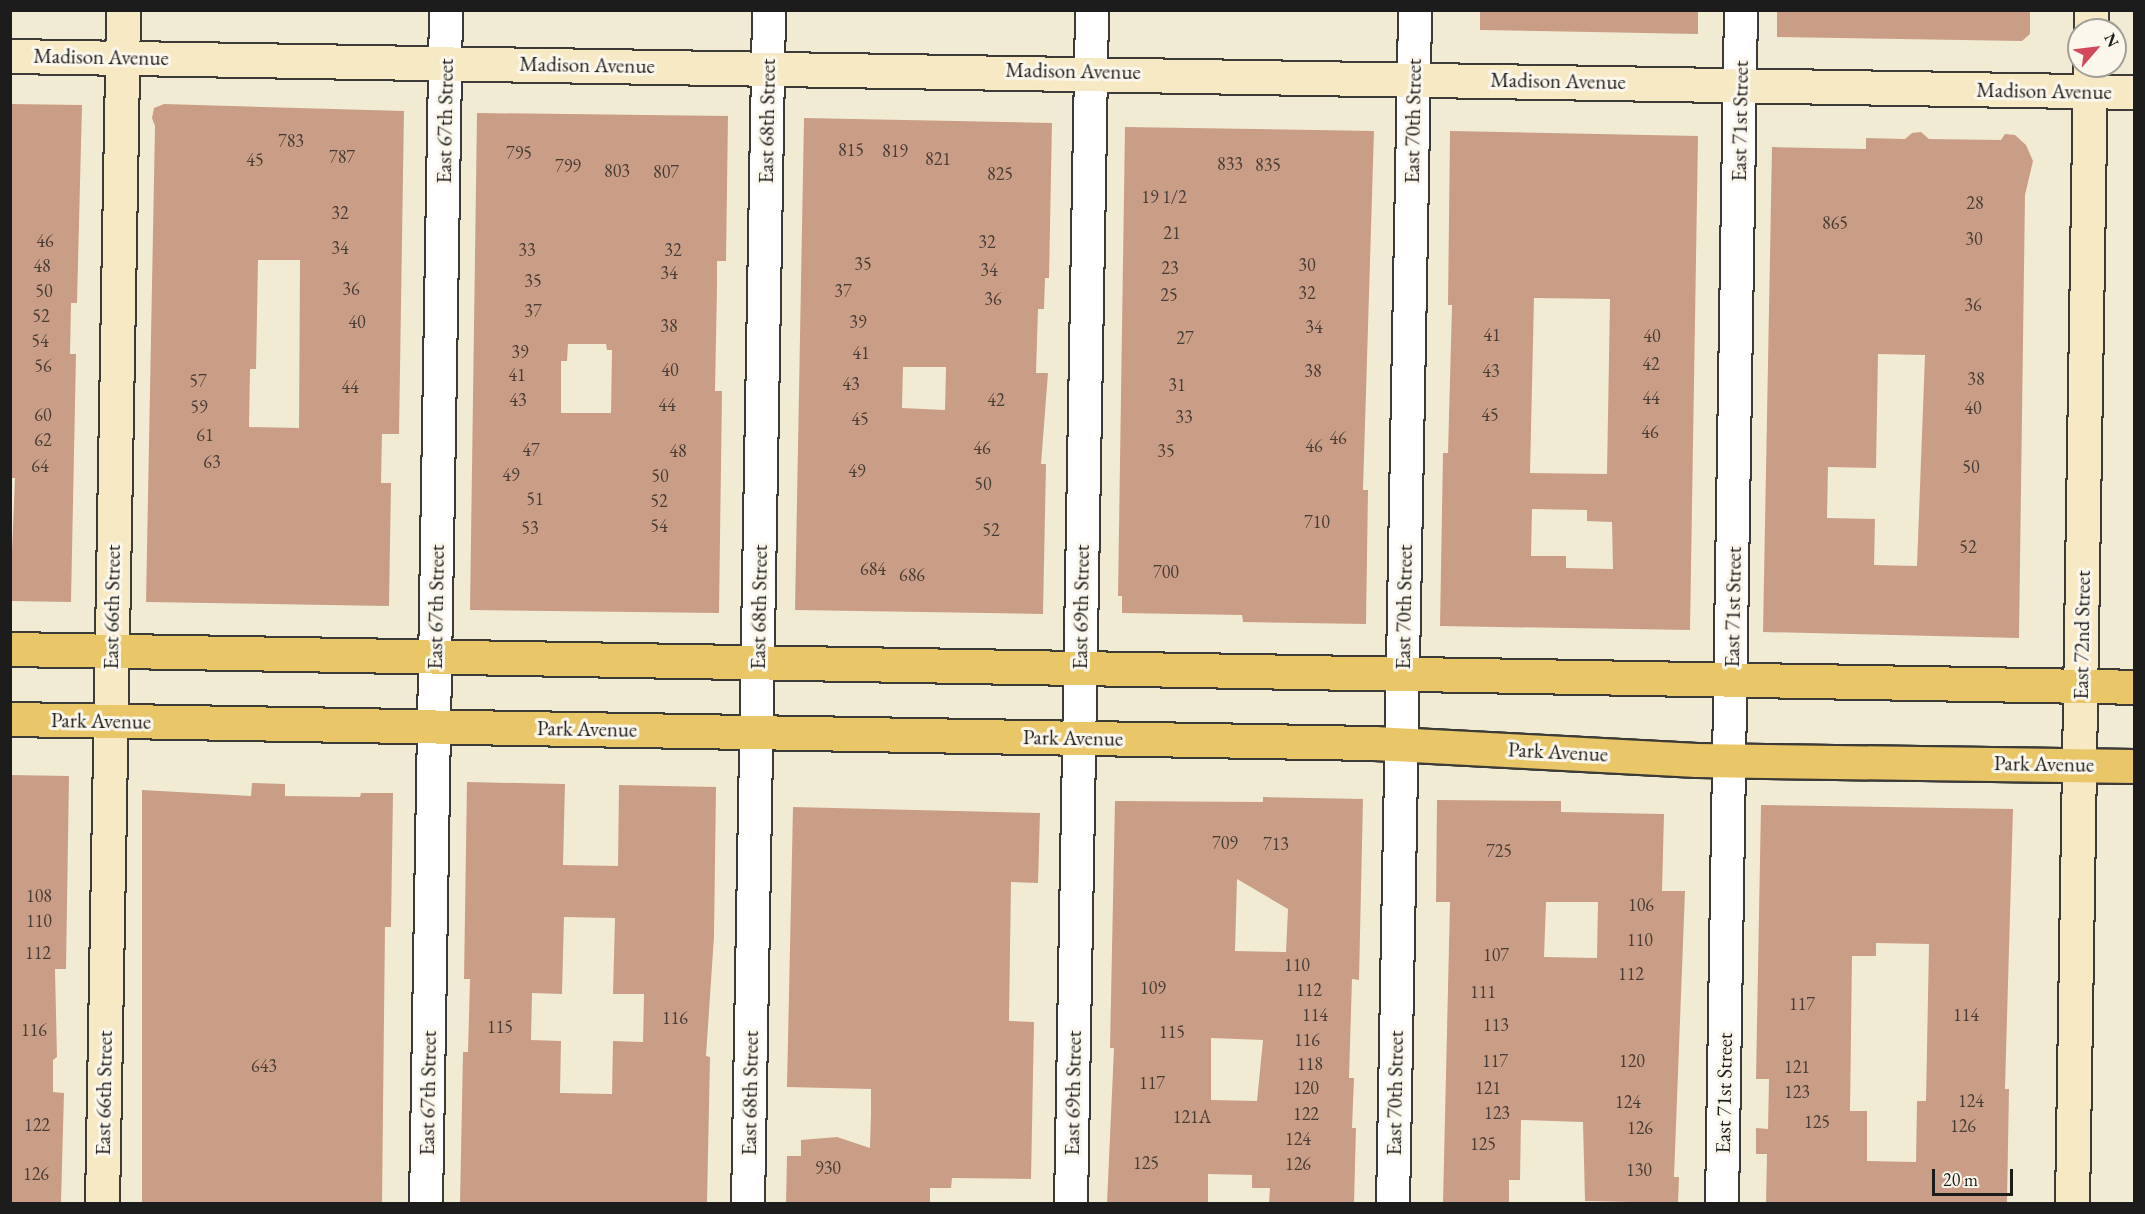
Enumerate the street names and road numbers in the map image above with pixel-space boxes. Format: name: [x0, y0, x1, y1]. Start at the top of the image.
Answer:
street label: Madison Avenue: [33, 43, 169, 71]
street label: Madison Avenue: [519, 51, 655, 79]
street label: Madison Avenue: [1005, 57, 1141, 85]
street label: East 67th Street: [431, 58, 459, 184]
street label: East 68th Street: [753, 58, 781, 184]
street label: East 70th Street: [1399, 58, 1427, 184]
street label: East 71st Street: [1726, 60, 1754, 182]
street label: Madison Avenue: [1490, 67, 1626, 95]
street label: Madison Avenue: [1976, 77, 2112, 105]
street label: East 66th Street: [98, 544, 126, 670]
street label: East 67th Street: [422, 544, 450, 670]
street label: East 68th Street: [745, 544, 773, 670]
street label: East 69th Street: [1067, 544, 1095, 670]
street label: East 70th Street: [1390, 544, 1418, 670]
street label: East 71st Street: [1719, 546, 1747, 668]
street label: East 72nd Street: [2068, 570, 2096, 700]
street label: Park Avenue: [51, 708, 151, 734]
street label: Park Avenue: [537, 716, 637, 742]
street label: Park Avenue: [1023, 725, 1123, 751]
street label: Park Avenue: [1507, 737, 1609, 767]
street label: Park Avenue: [1994, 751, 2094, 777]
street label: East 66th Street: [90, 1030, 118, 1156]
street label: East 67th Street: [414, 1030, 442, 1156]
street label: East 68th Street: [736, 1030, 764, 1156]
street label: East 69th Street: [1059, 1030, 1087, 1156]
street label: East 70th Street: [1381, 1030, 1409, 1156]
street label: East 71st Street: [1710, 1032, 1738, 1154]

